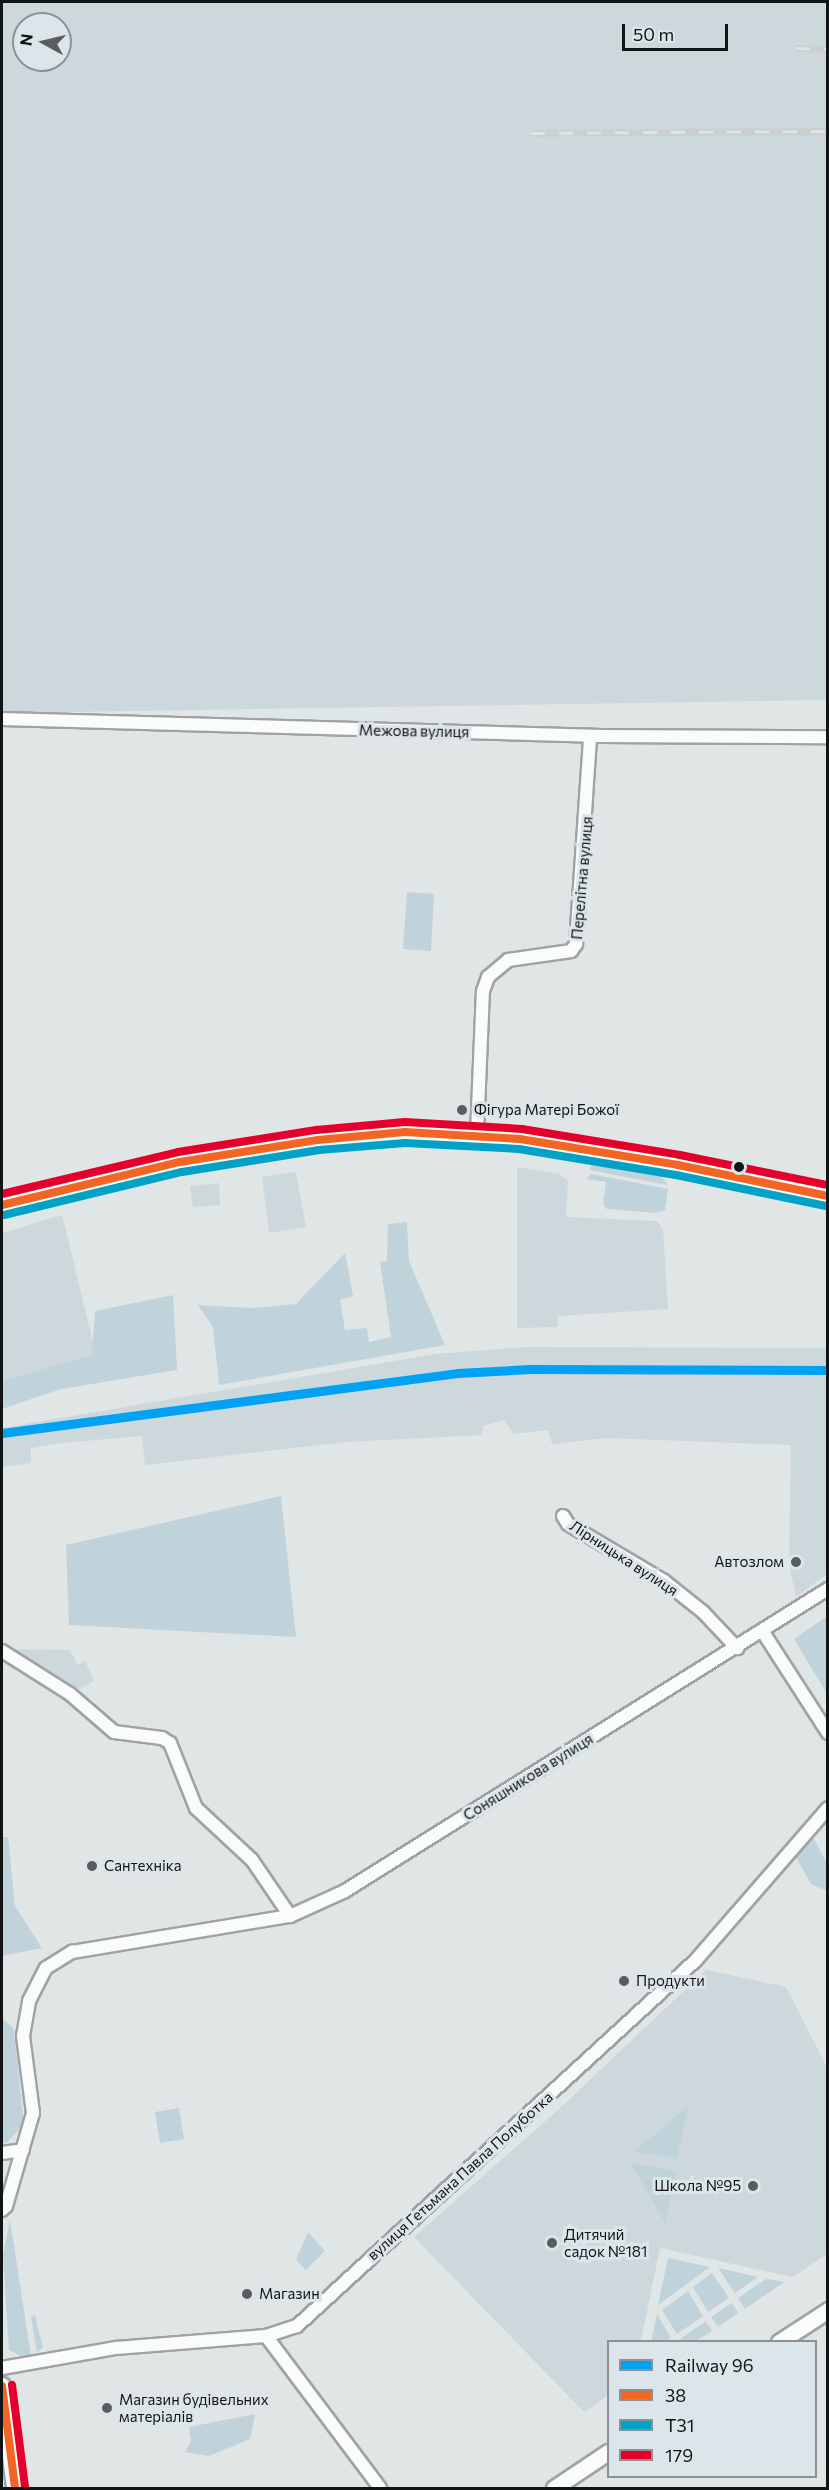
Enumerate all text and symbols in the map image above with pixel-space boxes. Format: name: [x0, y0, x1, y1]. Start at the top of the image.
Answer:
north arrow: [12, 12, 72, 72]
scale bar: [625, 12, 732, 50]
text: 50 m: [633, 23, 674, 45]
text: N: [15, 32, 36, 47]
street label: Межова вулиця: [359, 721, 469, 741]
street label: Перелітна вулиця: [568, 816, 596, 940]
place label: Фігура Матері Божої: [474, 1101, 619, 1119]
marker: Фігура Матері Божої: [455, 1103, 469, 1117]
unlabelled marker: [733, 1161, 745, 1173]
street label: Лірницька вулиця: [567, 1516, 681, 1600]
place label: Автозлом: [714, 1553, 784, 1571]
marker: Автозлом: [789, 1555, 803, 1569]
street label: Соняшникова вулиця: [460, 1730, 596, 1824]
place label: Сантехніка: [104, 1857, 182, 1875]
marker: Сантехніка: [85, 1859, 99, 1873]
place label: Продукти: [636, 1972, 705, 1990]
marker: Продукти: [617, 1974, 631, 1988]
street label: вулиця Гетьмана Павла Полуботка: [364, 2088, 556, 2264]
place label: Школа №95: [654, 2177, 741, 2195]
marker: Школа №95: [746, 2179, 760, 2193]
place label: Дитячий садок №181: [564, 2225, 647, 2260]
marker: Дитячий садок №181: [545, 2236, 559, 2250]
place label: Магазин: [259, 2285, 320, 2303]
marker: Магазин: [240, 2287, 254, 2301]
legend: [607, 2340, 817, 2478]
text: Railway 96: [665, 2354, 754, 2376]
text: 38: [665, 2384, 686, 2406]
place label: Магазин будівельних матеріалів: [119, 2390, 269, 2425]
marker: Магазин будівельних матеріалів: [100, 2401, 114, 2415]
text: Т31: [665, 2414, 695, 2436]
text: 179: [665, 2444, 693, 2466]

